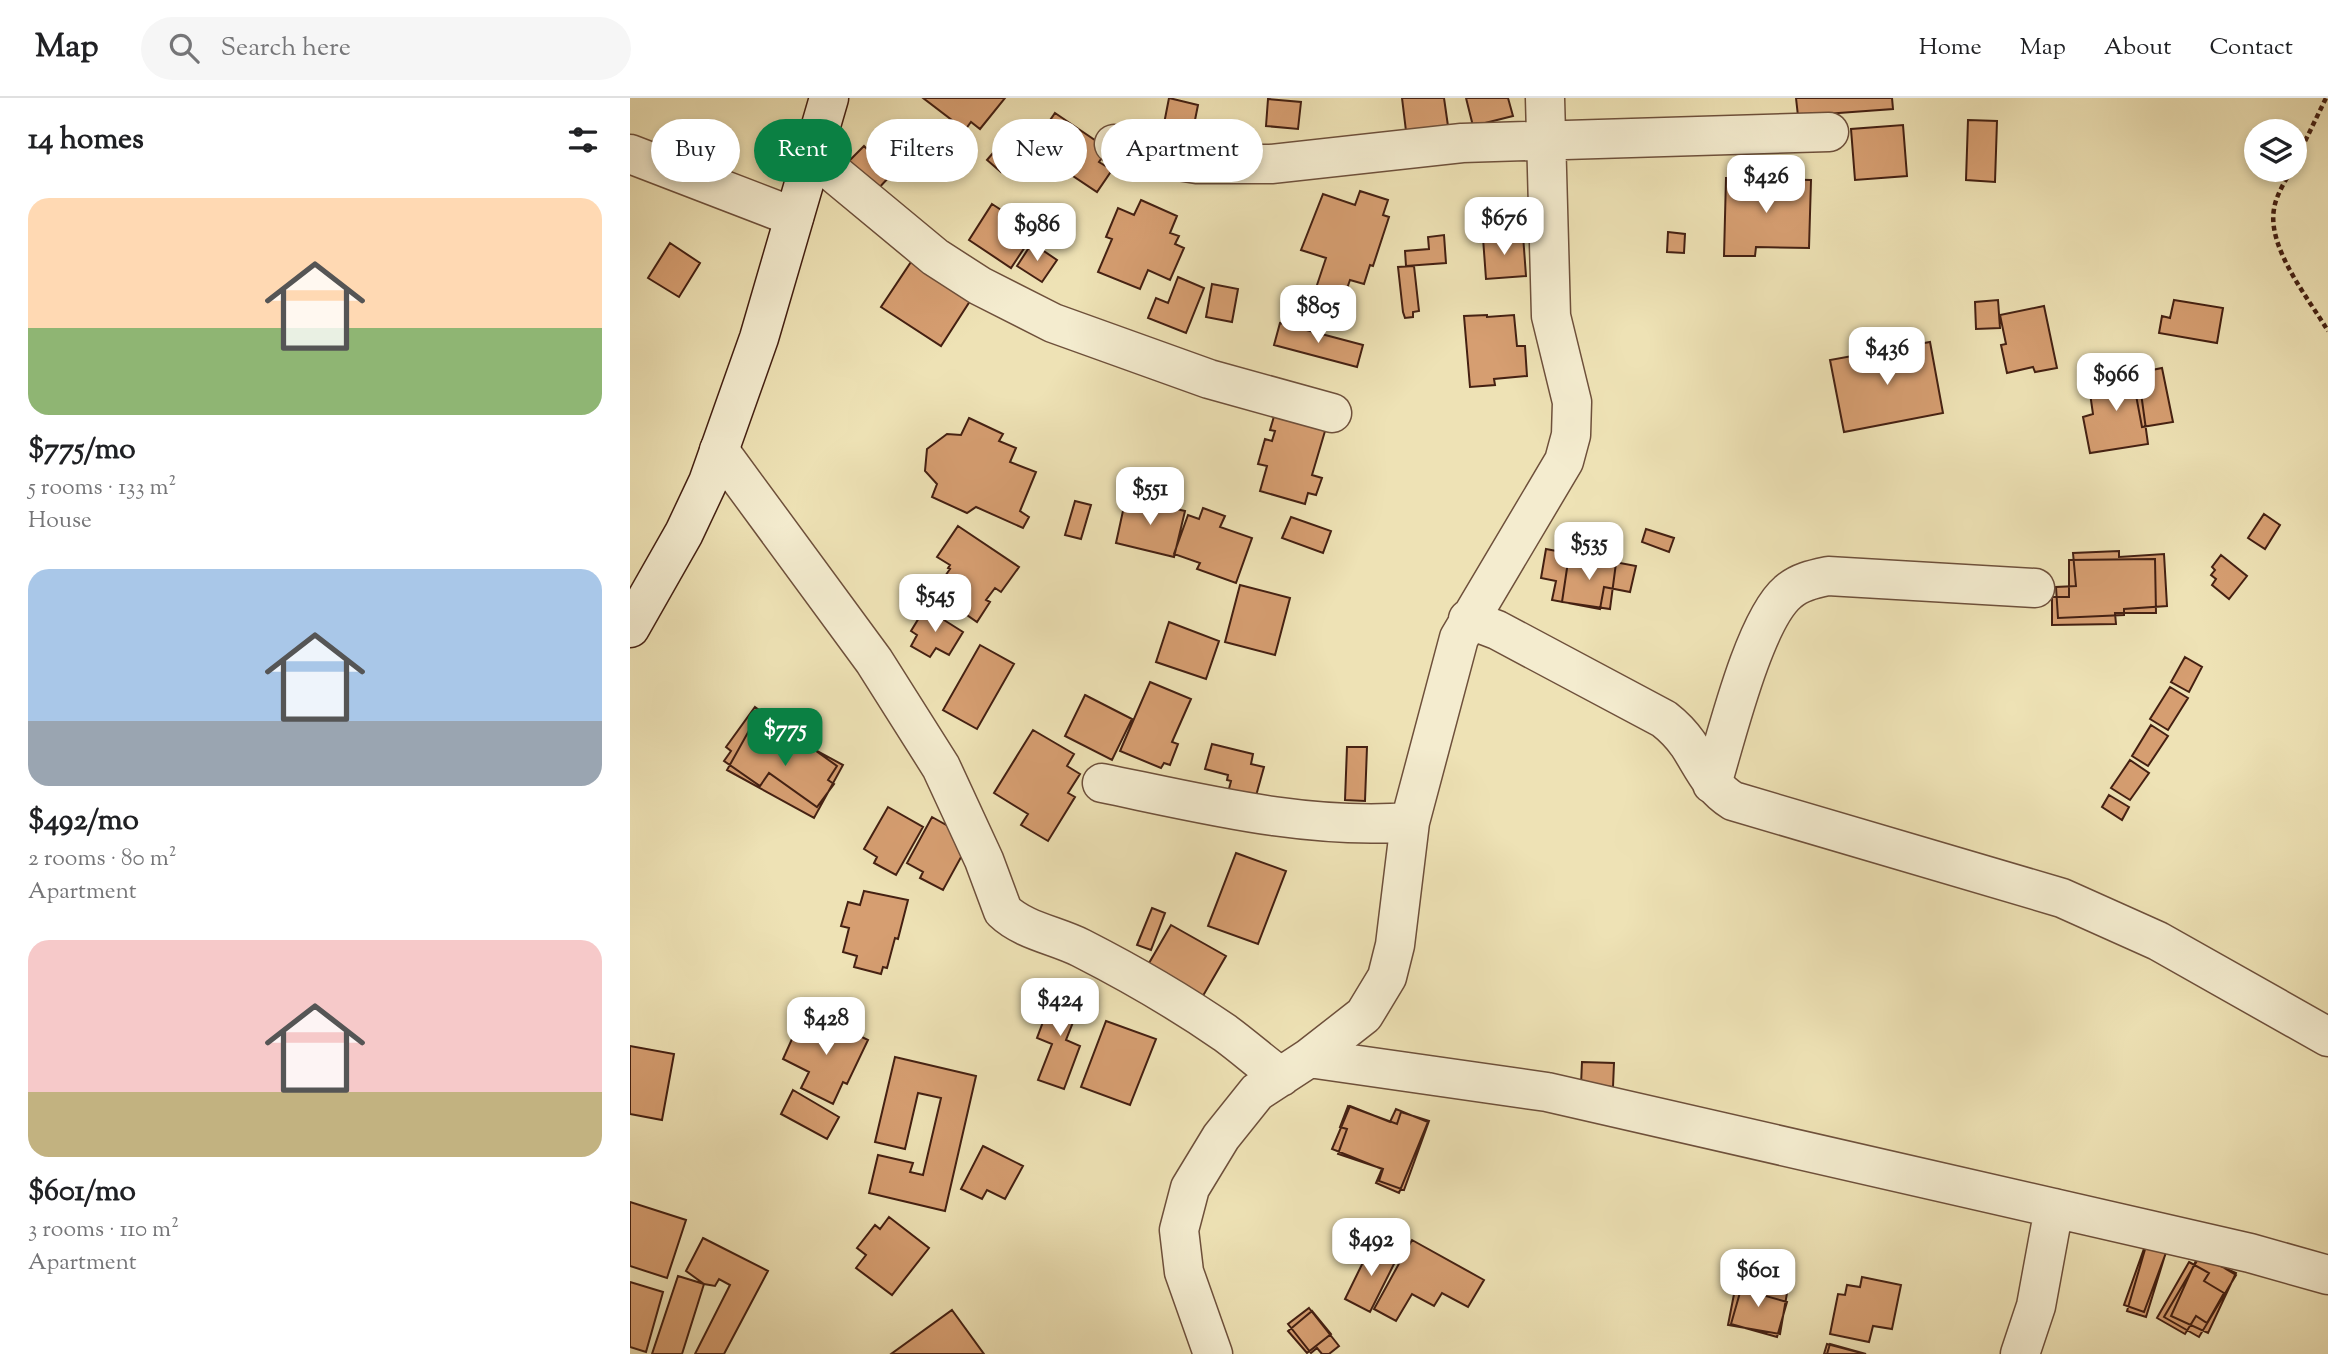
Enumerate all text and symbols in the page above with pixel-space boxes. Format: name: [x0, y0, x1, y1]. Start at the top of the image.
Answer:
search box: [141, 17, 631, 80]
text: Map: [35, 24, 99, 72]
icon: search: [165, 29, 203, 67]
text: Search here: [221, 30, 351, 67]
text: Home: [1919, 31, 1982, 65]
text: Map: [2020, 31, 2066, 65]
text: About: [2104, 31, 2171, 65]
text: Contact: [2209, 31, 2293, 65]
text: 14 homes: [28, 119, 144, 162]
chip: Buy: [651, 119, 740, 182]
chip: Rent: [754, 119, 852, 182]
chip: Filters: [866, 119, 978, 182]
chip: New: [992, 119, 1087, 182]
chip: Apartment: [1101, 119, 1263, 182]
map controls: [2244, 119, 2307, 182]
button: layers: [2244, 119, 2307, 182]
icon: filters: [564, 121, 602, 159]
pin: $426: [1725, 156, 1807, 215]
text: $426: [1743, 161, 1789, 194]
pin: $676: [1463, 198, 1545, 257]
text: $676: [1481, 203, 1527, 236]
pin: $986: [996, 204, 1078, 263]
text: $986: [1014, 209, 1060, 242]
icon: home: [252, 243, 378, 369]
pin: $805: [1277, 286, 1359, 345]
text: $805: [1296, 291, 1340, 324]
pin: $436: [1846, 328, 1928, 387]
text: $436: [1865, 333, 1909, 366]
pin: $966: [2075, 354, 2157, 413]
text: $966: [2093, 359, 2139, 392]
text: $775/mo: [28, 429, 136, 472]
pin: $551: [1109, 468, 1191, 527]
text: 5 rooms · 133 m²: [28, 472, 176, 505]
text: $551: [1132, 473, 1168, 506]
text: House: [28, 505, 92, 538]
pin: $535: [1548, 522, 1630, 582]
text: $535: [1570, 528, 1608, 561]
pin: $545: [894, 574, 976, 634]
text: $545: [915, 580, 955, 613]
icon: home: [252, 614, 378, 740]
pin: $775: [744, 708, 826, 768]
text: $775: [763, 714, 807, 747]
text: $492/mo: [28, 800, 139, 843]
text: 2 rooms · 80 m²: [28, 843, 176, 876]
text: Apartment: [28, 876, 137, 909]
pin: $424: [1019, 978, 1101, 1038]
text: $424: [1037, 984, 1083, 1017]
icon: home: [252, 985, 378, 1111]
pin: $428: [785, 998, 867, 1057]
text: $428: [803, 1003, 849, 1036]
text: $601/mo: [28, 1171, 136, 1214]
text: 3 rooms · 110 m²: [28, 1214, 179, 1247]
pin: $492: [1330, 1218, 1412, 1278]
text: $492: [1348, 1224, 1394, 1257]
text: Apartment: [28, 1247, 137, 1280]
pin: $601: [1717, 1250, 1799, 1309]
text: $601: [1736, 1255, 1780, 1288]

